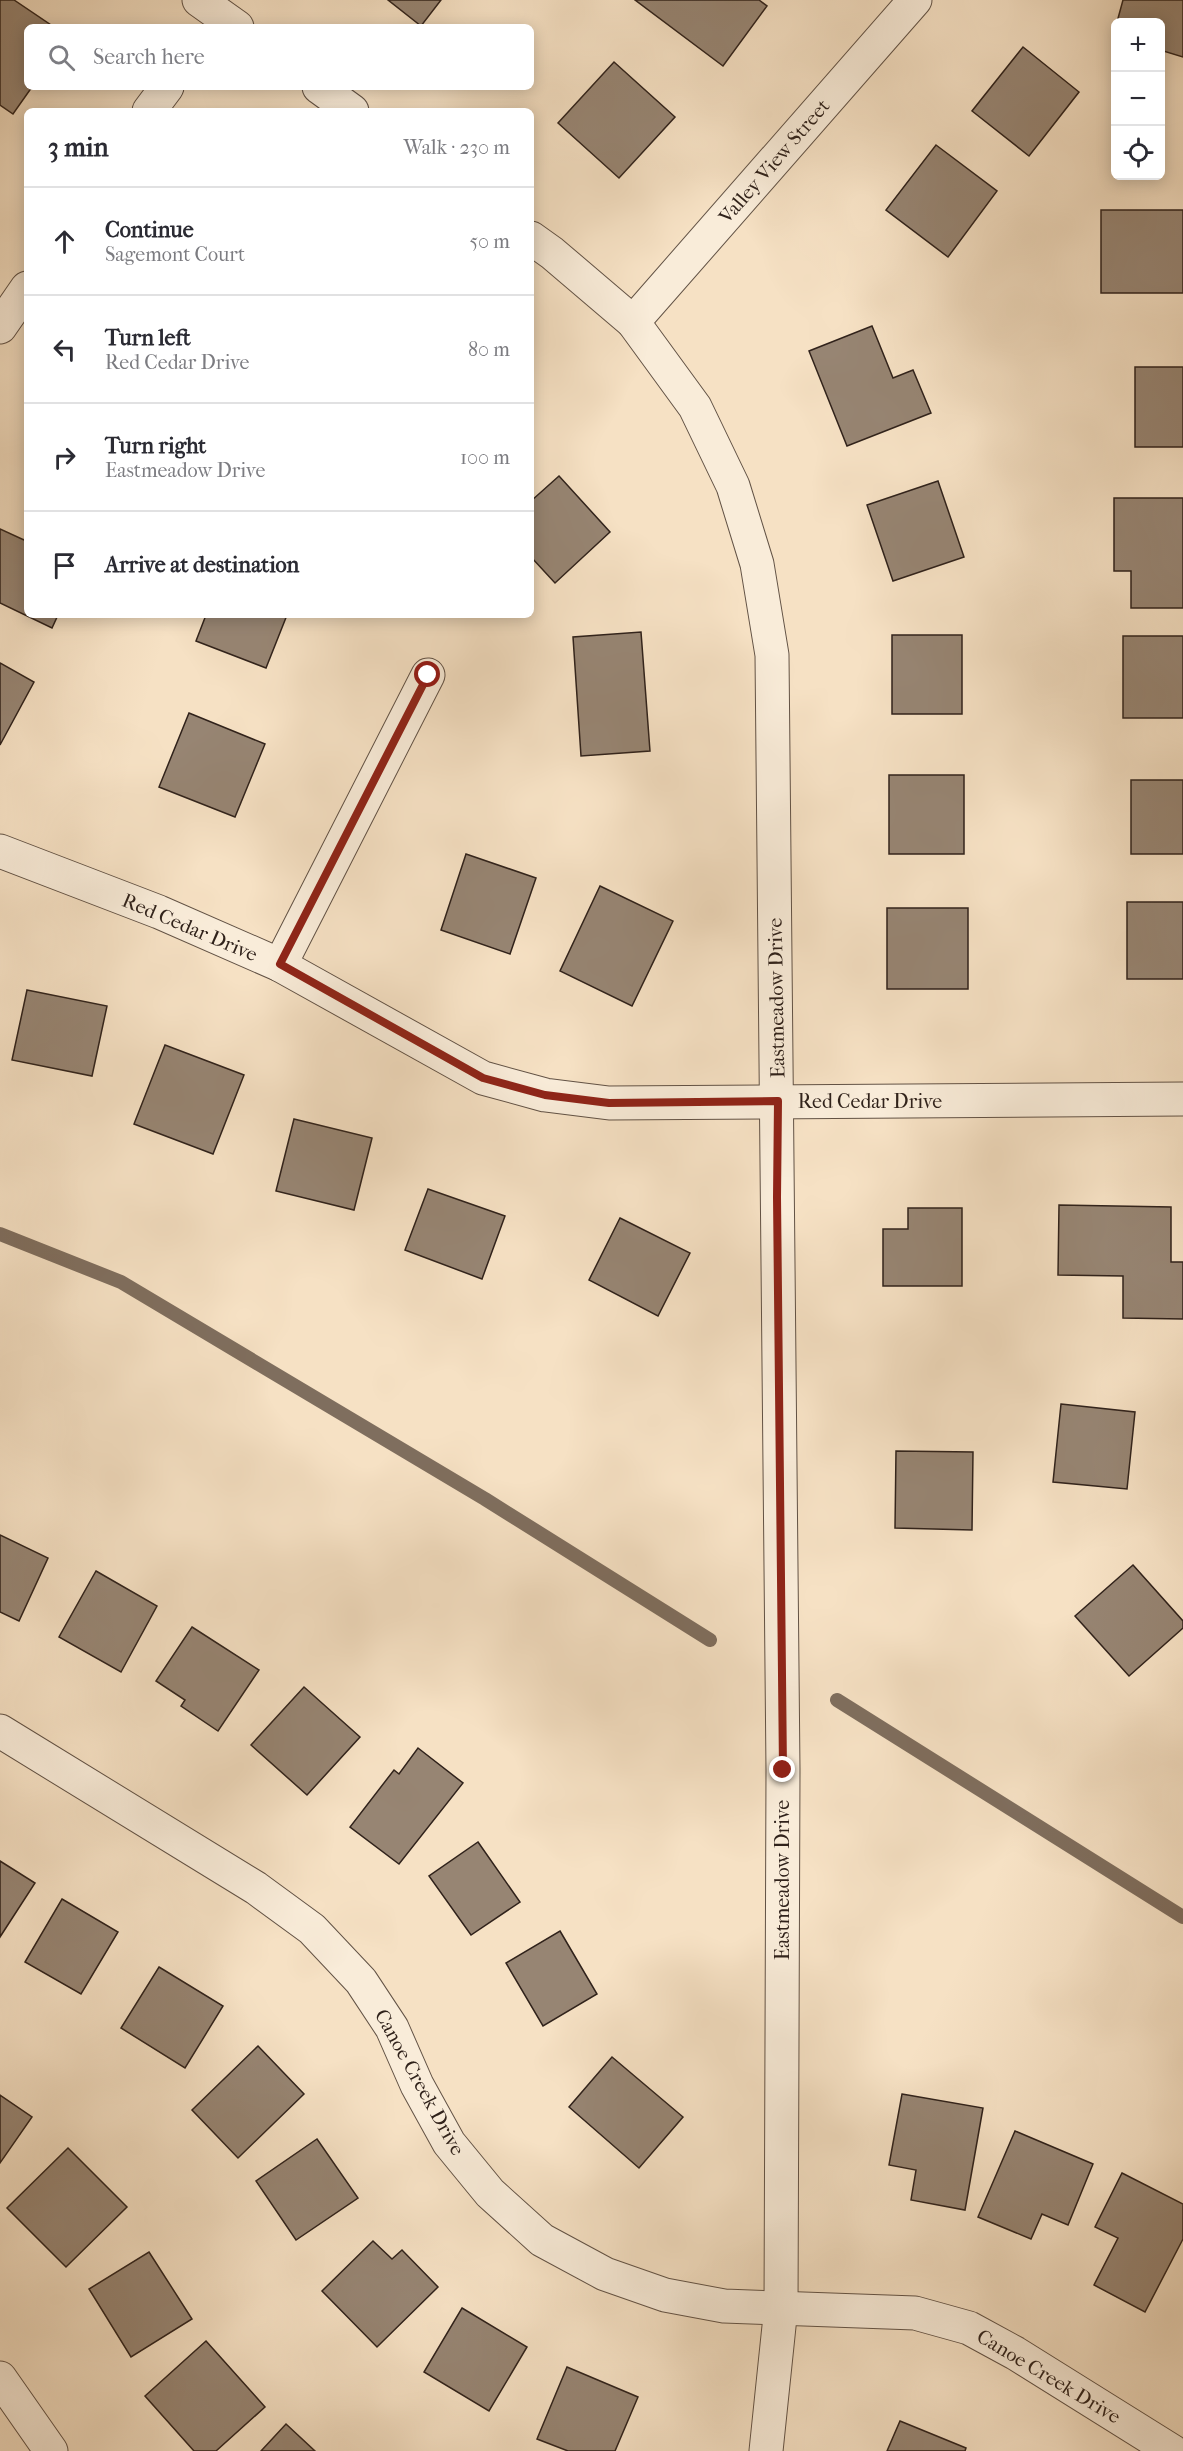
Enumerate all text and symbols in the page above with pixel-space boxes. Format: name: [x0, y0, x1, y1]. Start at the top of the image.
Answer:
map controls: [1111, 18, 1165, 180]
button: +: [1111, 18, 1165, 72]
search box: [24, 24, 534, 90]
icon: search: [45, 41, 78, 74]
text: Search here: [93, 44, 205, 70]
button: −: [1111, 72, 1165, 126]
street label: Valley View Street: [714, 95, 835, 229]
button: locate: [1111, 126, 1165, 180]
text: 3 min: [48, 132, 109, 163]
text: Walk · 230 m: [404, 136, 510, 159]
text: Continue: [105, 217, 194, 243]
icon: ahead: [48, 225, 81, 258]
text: 50 m: [469, 230, 510, 253]
text: Sagemont Court: [105, 243, 245, 266]
text: Turn left: [105, 325, 191, 351]
icon: left: [48, 333, 81, 366]
text: 80 m: [468, 338, 510, 361]
text: Red Cedar Drive: [105, 351, 249, 374]
text: Turn right: [105, 433, 206, 459]
icon: right: [48, 441, 81, 474]
text: 100 m: [460, 446, 510, 469]
text: Eastmeadow Drive: [105, 459, 265, 482]
icon: arrive: [48, 549, 81, 582]
text: Arrive at destination: [105, 552, 299, 578]
route start: [414, 661, 440, 687]
street label: Red Cedar Drive: [119, 889, 261, 966]
street label: Eastmeadow Drive: [764, 918, 789, 1078]
street label: Red Cedar Drive: [798, 1090, 942, 1113]
route end: [769, 1756, 795, 1782]
street label: Eastmeadow Drive: [771, 1800, 794, 1960]
street label: Canoe Creek Drive: [370, 2005, 469, 2159]
street label: Canoe Creek Drive: [973, 2324, 1125, 2428]

